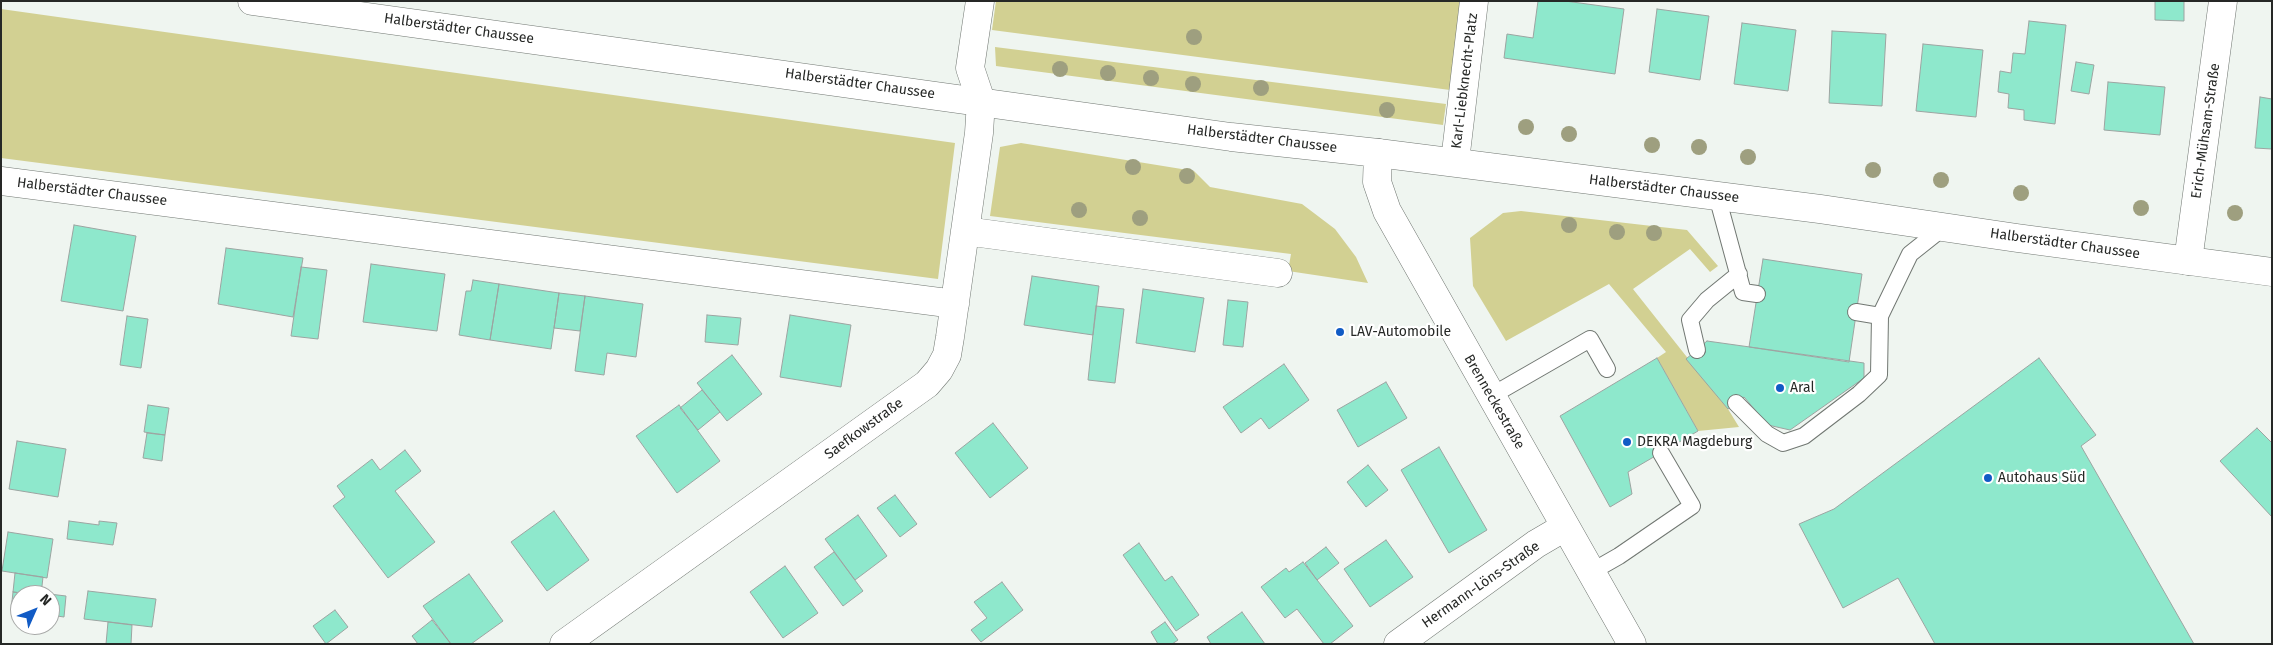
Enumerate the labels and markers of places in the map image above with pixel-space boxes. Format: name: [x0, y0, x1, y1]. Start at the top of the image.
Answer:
place label: LAV-Automobile: [1350, 324, 1451, 340]
marker: LAV-Automobile: [1334, 326, 1346, 338]
place label: Aral: [1790, 380, 1815, 396]
marker: Aral: [1774, 382, 1786, 394]
place label: DEKRA Magdeburg: [1637, 434, 1752, 450]
marker: DEKRA Magdeburg: [1621, 436, 1633, 448]
place label: Autohaus Süd: [1998, 470, 2086, 486]
marker: Autohaus Süd: [1982, 472, 1994, 484]

